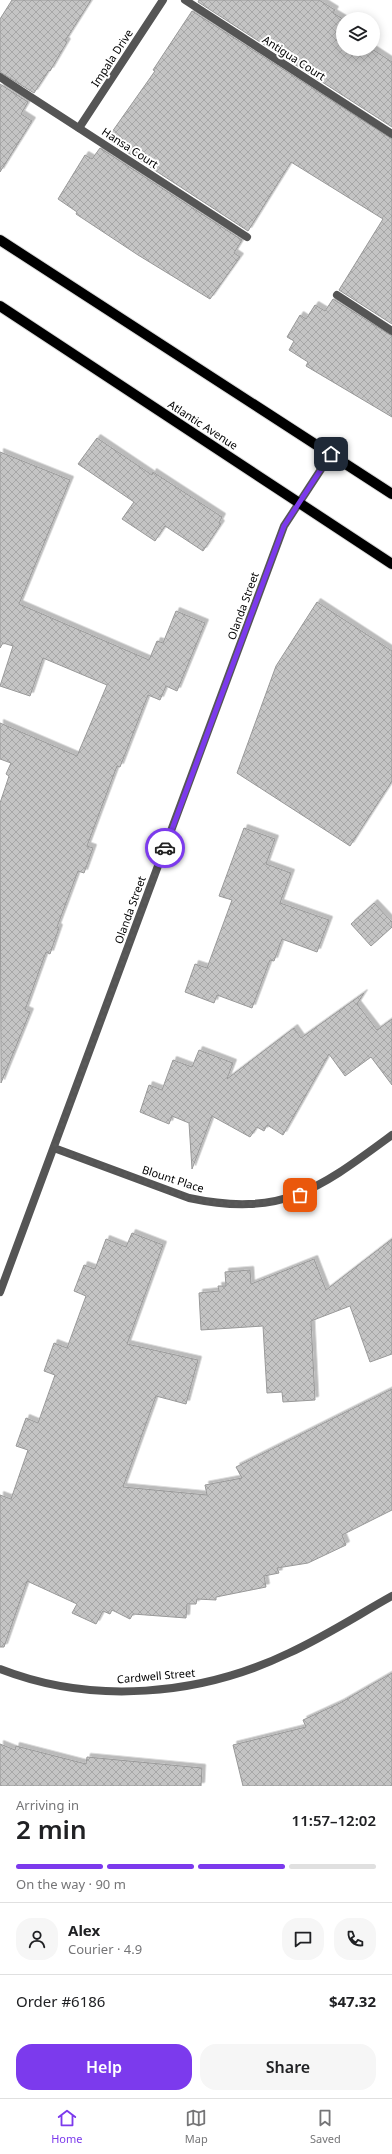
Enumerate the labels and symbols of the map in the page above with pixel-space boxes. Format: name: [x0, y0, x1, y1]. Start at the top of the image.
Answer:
street label: Impala Drive: [87, 26, 136, 90]
street label: Antigua Court: [260, 32, 329, 84]
street label: Hansa Court: [99, 124, 161, 171]
street label: Atlantic Avenue: [165, 396, 241, 453]
pin: [314, 437, 348, 471]
street label: Olanda Street: [223, 570, 262, 642]
courier: [145, 828, 185, 868]
street label: Olanda Street: [110, 874, 149, 946]
street label: Blount Place: [140, 1161, 206, 1196]
pin: [283, 1178, 317, 1212]
street label: Cardwell Street: [116, 1665, 196, 1686]

